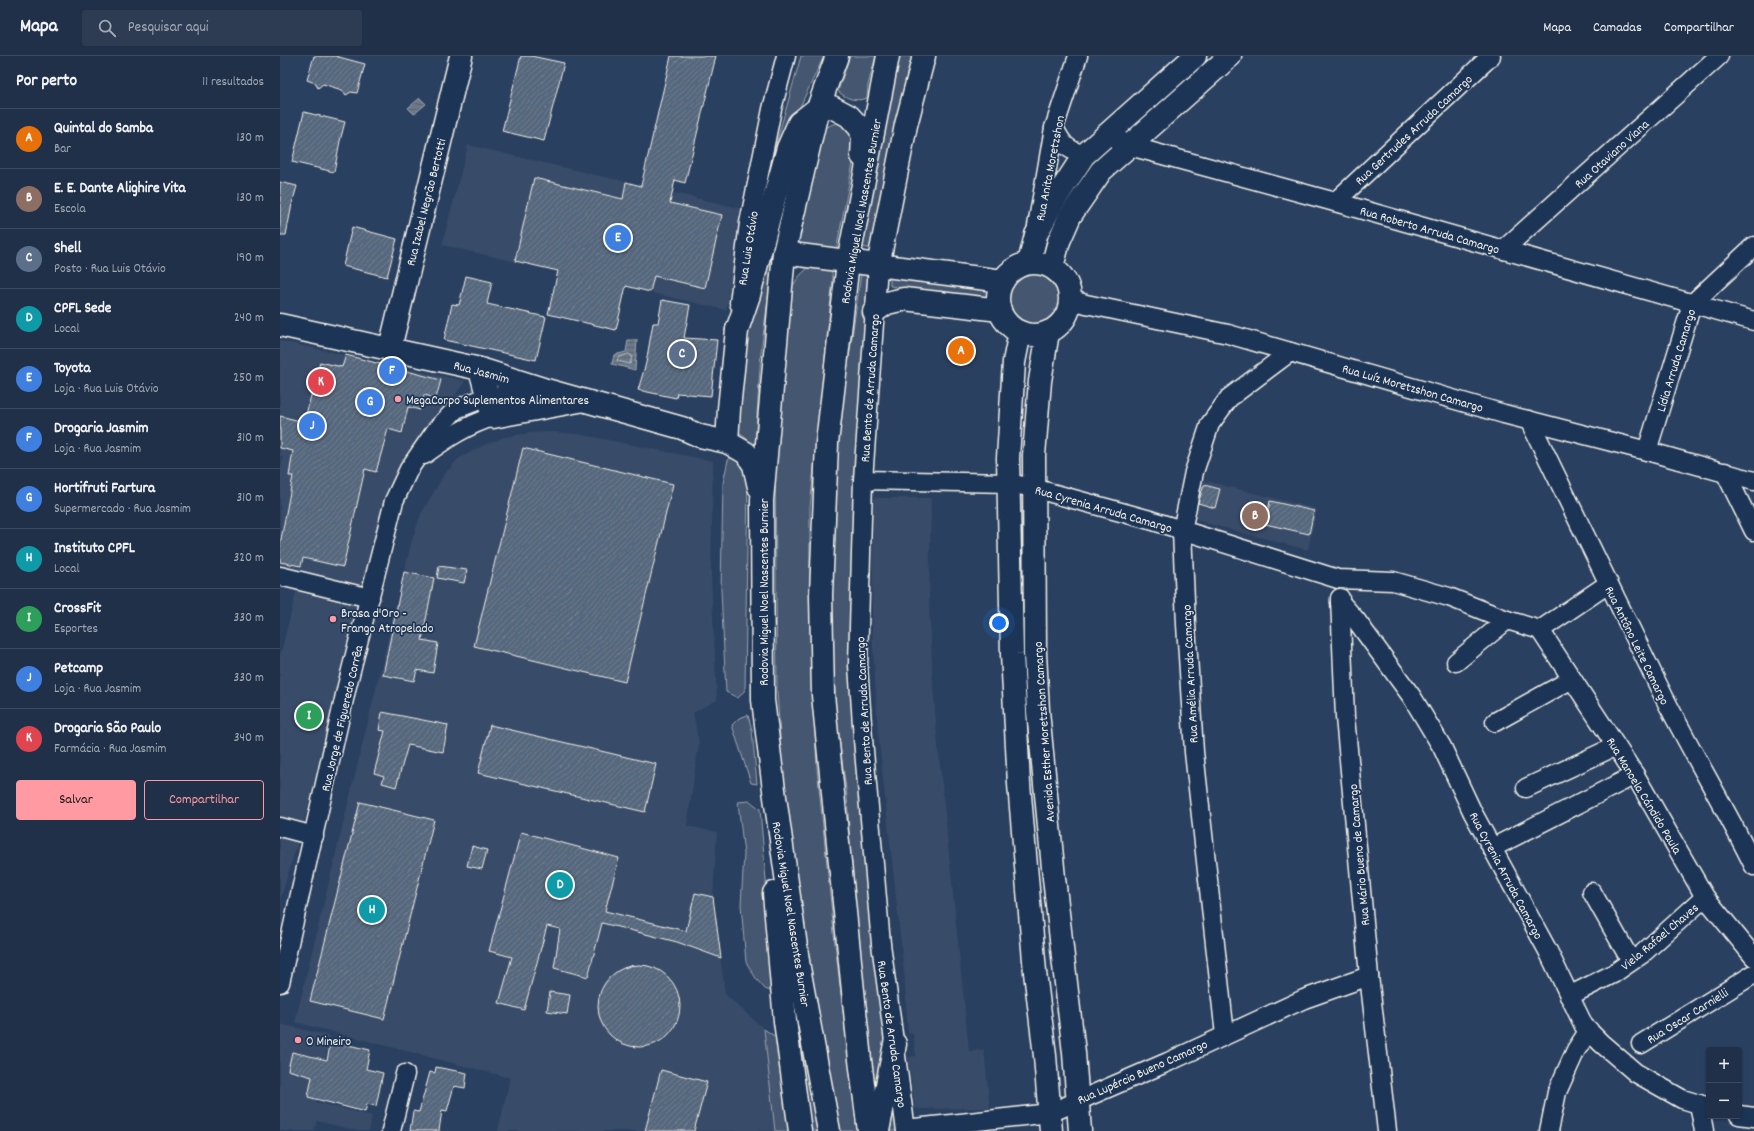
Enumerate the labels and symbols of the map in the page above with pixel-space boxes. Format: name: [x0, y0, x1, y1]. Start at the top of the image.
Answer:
street label: Rua Gertrudes Arruda Camargo: [1352, 71, 1478, 191]
street label: Rua Anita Moretzshon: [1032, 114, 1071, 223]
street label: Rua Otaviano Viana: [1571, 115, 1655, 194]
street label: Rodovia Miguel Noel Nascentes Burnier: [837, 117, 888, 305]
street label: Rua Izabel Negrão Bertotti: [402, 136, 453, 268]
street label: Rua Roberto Arruda Camargo: [1357, 202, 1501, 260]
street label: Rua Luis Otávio: [734, 210, 765, 287]
pin: E: [605, 223, 631, 253]
street label: Lídia Arruda Camargo: [1653, 307, 1702, 414]
street label: Rua Bento de Arruda Camargo: [857, 313, 886, 463]
pin: A: [948, 336, 974, 366]
pin: C: [669, 339, 695, 369]
pin: F: [379, 356, 405, 386]
street label: Rua Jasmim: [451, 357, 512, 390]
street label: Rua Luíz Moretzshon Camargo: [1340, 360, 1485, 419]
pin: K: [308, 367, 334, 397]
pin: G: [357, 387, 383, 417]
place label: MegaCorpo Suplementos Alimentares: [406, 392, 589, 411]
marker: MegaCorpo Suplementos Alimentares: [393, 394, 403, 404]
pin: J: [299, 411, 325, 441]
street label: Rua Cyrenia Arruda Camargo: [1032, 482, 1174, 539]
street label: Rodovia Miguel Noel Nascentes Burnier: [756, 498, 775, 686]
pin: B: [1242, 501, 1268, 531]
street label: Rua Antôno Leite Camargo: [1599, 583, 1673, 709]
street label: Rua Amélia Arruda Camargo: [1178, 604, 1205, 744]
place label: Brasa d'Oro - Frango Atropelado: [341, 605, 434, 639]
your location: [989, 613, 1009, 633]
marker: Brasa d'Oro - Frango Atropelado: [328, 614, 338, 624]
street label: Rua Bento de Arruda Camargo: [852, 636, 879, 786]
street label: Avenida Esther Moretzshon Camargo: [1030, 641, 1061, 823]
street label: Rua Jorge de Figueredo Corrêa: [317, 643, 370, 794]
pin: I: [296, 701, 322, 731]
street label: Rua Manoela Cándido Paula: [1600, 734, 1686, 859]
street label: Rua Mário Bueno de Camargo: [1345, 783, 1376, 926]
street label: Rua Cyrenia Arruda Camargo: [1463, 809, 1547, 944]
street label: Rodovia Miguel Noel Nascentes Burnier: [765, 820, 814, 1009]
pin: D: [547, 870, 573, 900]
pin: H: [359, 895, 385, 925]
street label: Viela Rafael Chaves: [1618, 900, 1704, 976]
street label: Rua Bento de Arruda Camargo: [871, 959, 910, 1109]
street label: Rua Oscar Carnielli: [1644, 984, 1733, 1050]
place label: O Mineiro: [306, 1033, 351, 1052]
marker: O Mineiro: [293, 1035, 303, 1045]
street label: Rua Lupércio Bueno Camargo: [1075, 1036, 1211, 1111]

